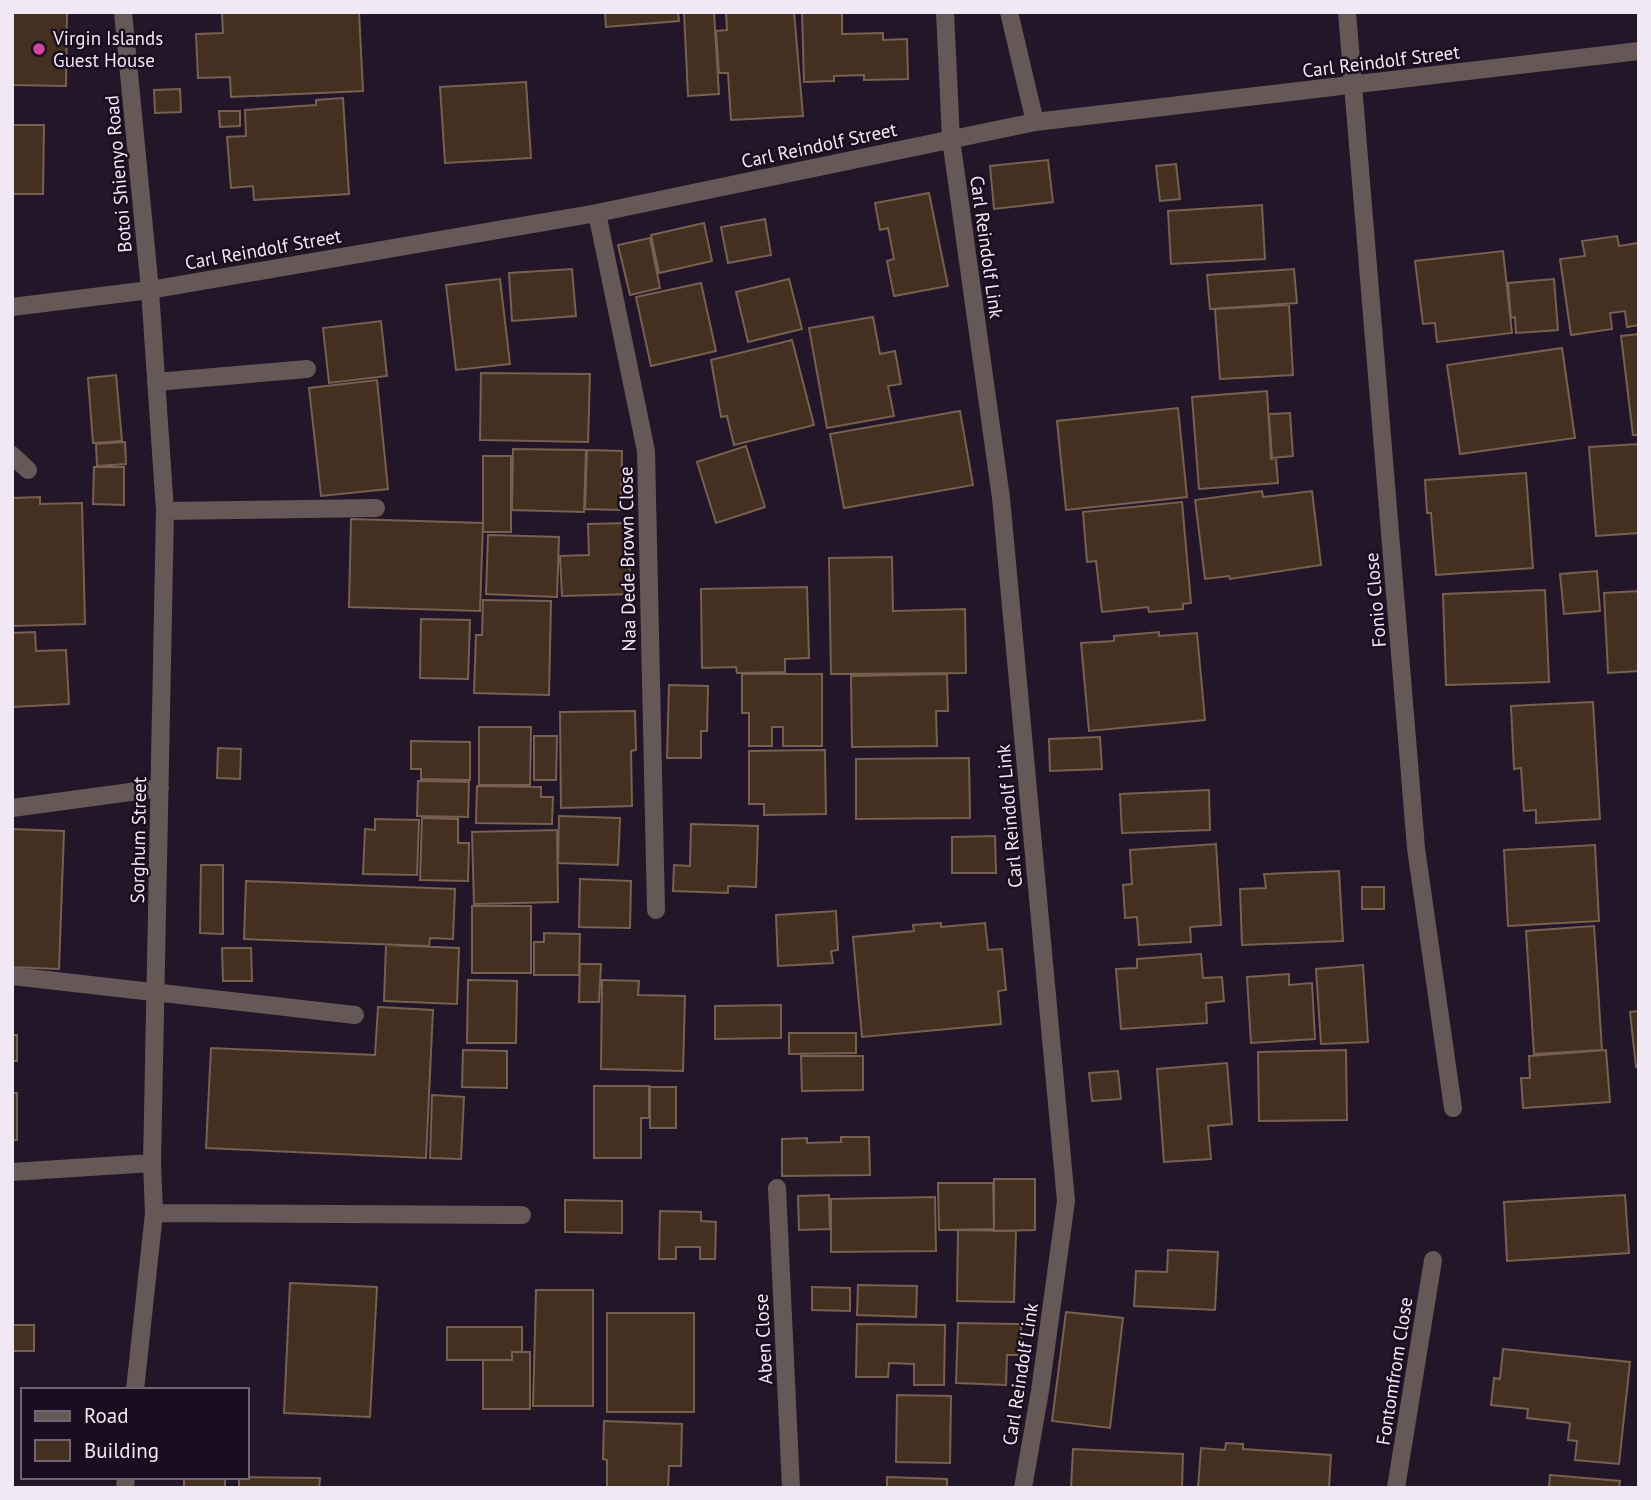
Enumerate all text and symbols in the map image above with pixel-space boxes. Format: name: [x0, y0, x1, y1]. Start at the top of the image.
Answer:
place label: Virgin Islands Guest House: [52, 26, 163, 72]
street label: Carl Reindolf Street: [1301, 39, 1462, 83]
marker: Virgin Islands Guest House: [31, 41, 47, 57]
street label: Botoi Shienyo Road: [99, 94, 137, 254]
street label: Carl Reindolf Street: [739, 117, 899, 173]
street label: Carl Reindolf Link: [965, 174, 1009, 320]
street label: Carl Reindolf Street: [183, 223, 344, 275]
street label: Naa Dede Brown Close: [613, 466, 641, 652]
street label: Fonio Close: [1359, 552, 1391, 648]
street label: Carl Reindolf Link: [991, 743, 1027, 889]
street label: Sorghum Street: [125, 776, 151, 904]
street label: Aben Close: [749, 1293, 777, 1385]
street label: Fontomfrom Close: [1370, 1295, 1418, 1447]
street label: Carl Reindolf Link: [997, 1301, 1043, 1447]
legend: [21, 1388, 248, 1479]
text: Road: [84, 1402, 128, 1429]
text: Building: [84, 1437, 159, 1464]

